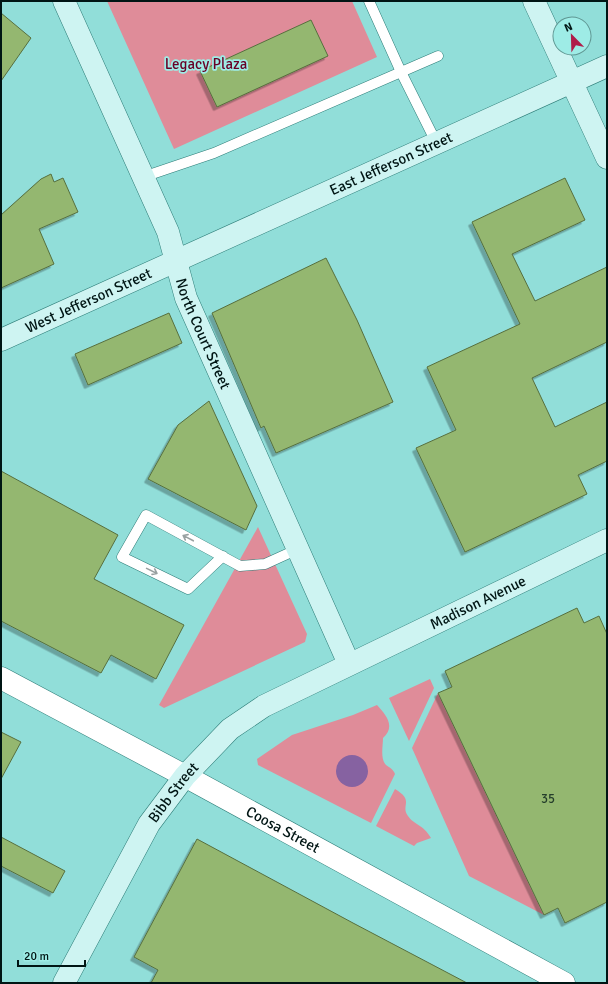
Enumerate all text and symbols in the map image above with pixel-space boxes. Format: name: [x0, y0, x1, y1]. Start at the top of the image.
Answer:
north arrow: [552, 16, 592, 56]
text: N: [562, 20, 574, 35]
park label: Legacy Plaza: [165, 55, 247, 73]
street label: East Jefferson Street: [327, 128, 455, 199]
street label: West Jefferson Street: [23, 264, 154, 337]
street label: North Court Street: [172, 276, 234, 392]
one-way arrow: [182, 533, 194, 541]
one-way arrow: [146, 568, 158, 575]
street label: Madison Avenue: [427, 572, 529, 633]
street label: Bibb Street: [144, 759, 202, 826]
house number: 35: [541, 791, 555, 807]
street label: Coosa Street: [243, 802, 323, 857]
scale bar: [18, 942, 85, 968]
text: 20 m: [24, 949, 49, 964]

